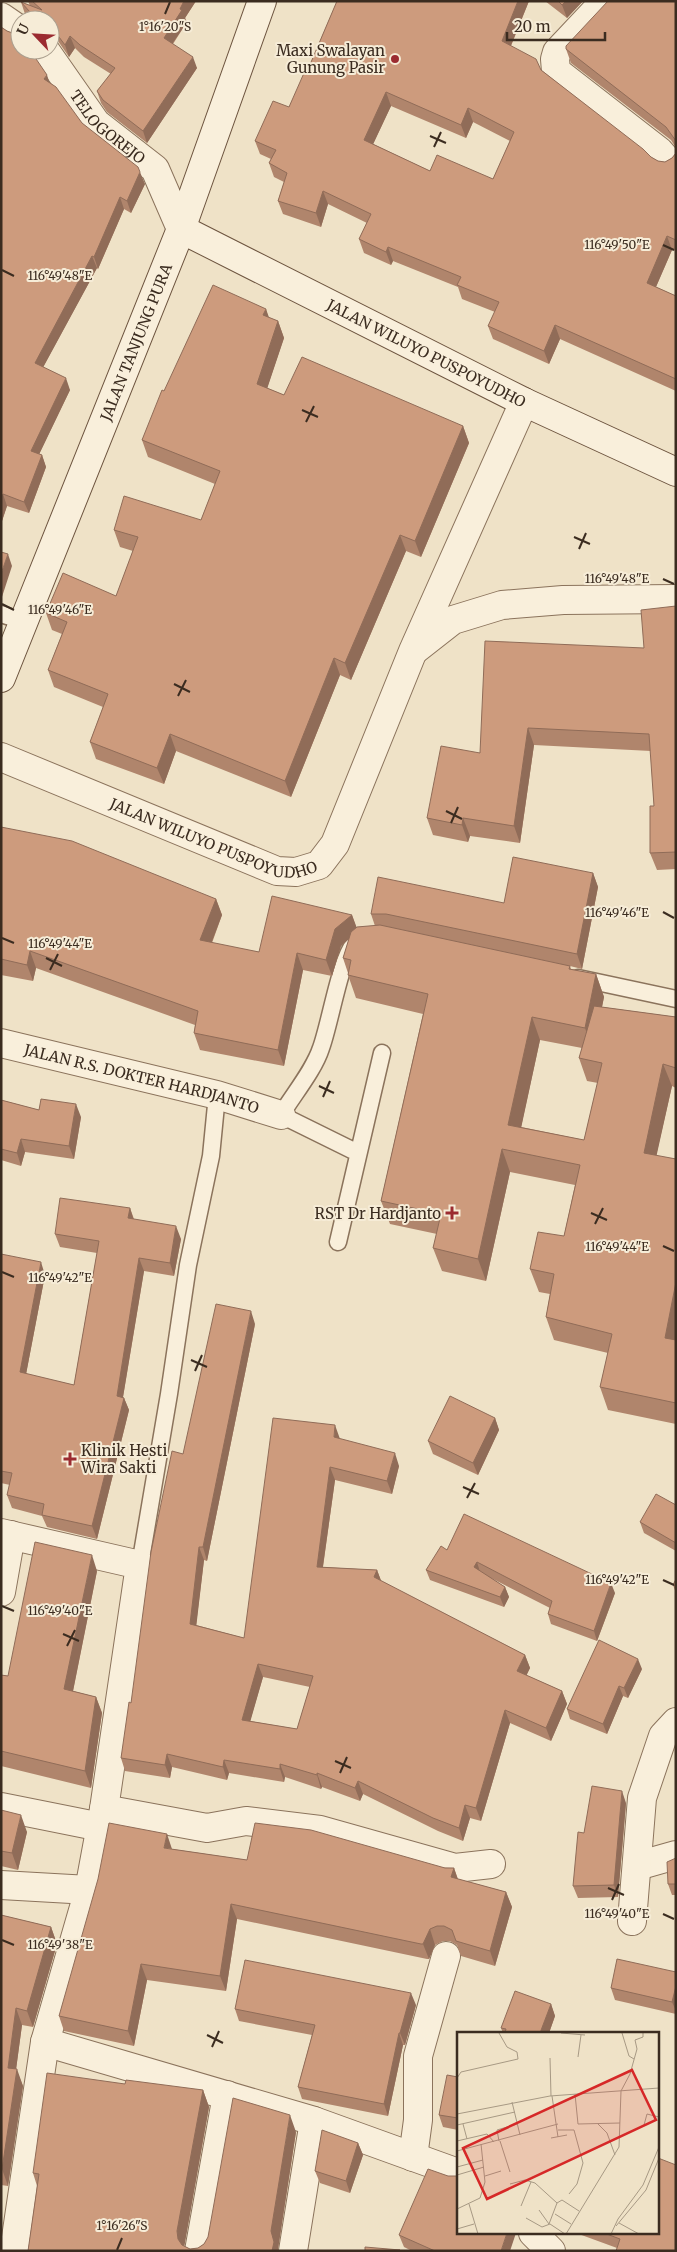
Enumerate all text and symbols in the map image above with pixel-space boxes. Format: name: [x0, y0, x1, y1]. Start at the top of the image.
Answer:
north arrow: [10, 10, 60, 60]
scale bar: [507, 10, 604, 42]
text: 20 m: [514, 17, 551, 36]
text: 1°16'20"S: [139, 19, 191, 34]
text: U: [13, 20, 34, 38]
place label: Maxi Swalayan Gunung Pasir: [276, 41, 385, 77]
marker: Maxi Swalayan Gunung Pasir: [389, 53, 401, 65]
street label: TELOGOREJO: [66, 86, 149, 168]
text: 116°49'50"E: [584, 237, 650, 252]
street label: JALAN TANJUNG PURA: [95, 260, 176, 424]
text: 116°49'48"E: [28, 268, 93, 283]
street label: JALAN WILUYO PUSPOYUDHO: [323, 294, 529, 411]
text: 116°49'48"E: [585, 571, 650, 586]
text: 116°49'46"E: [28, 602, 92, 617]
street label: JALAN WILUYO PUSPOYUDHO: [106, 793, 320, 881]
text: 116°49'46"E: [585, 905, 649, 920]
text: 116°49'44"E: [28, 936, 92, 951]
street label: JALAN R.S. DOKTER HARDJANTO: [21, 1039, 262, 1117]
place label: RST Dr Hardjanto: [315, 1204, 441, 1223]
marker: RST Dr Hardjanto: [445, 1206, 459, 1220]
text: 116°49'44"E: [585, 1239, 649, 1254]
text: 116°49'42"E: [28, 1270, 92, 1285]
place label: Klinik Hesti Wira Sakti: [80, 1441, 167, 1477]
marker: Klinik Hesti Wira Sakti: [63, 1452, 77, 1466]
text: 116°49'42"E: [585, 1572, 649, 1587]
text: 116°49'40"E: [28, 1603, 93, 1618]
text: 116°49'40"E: [585, 1906, 650, 1921]
text: 116°49'38"E: [27, 1937, 93, 1952]
inset map: [457, 2032, 660, 2234]
text: 1°16'26"S: [97, 2218, 147, 2233]

